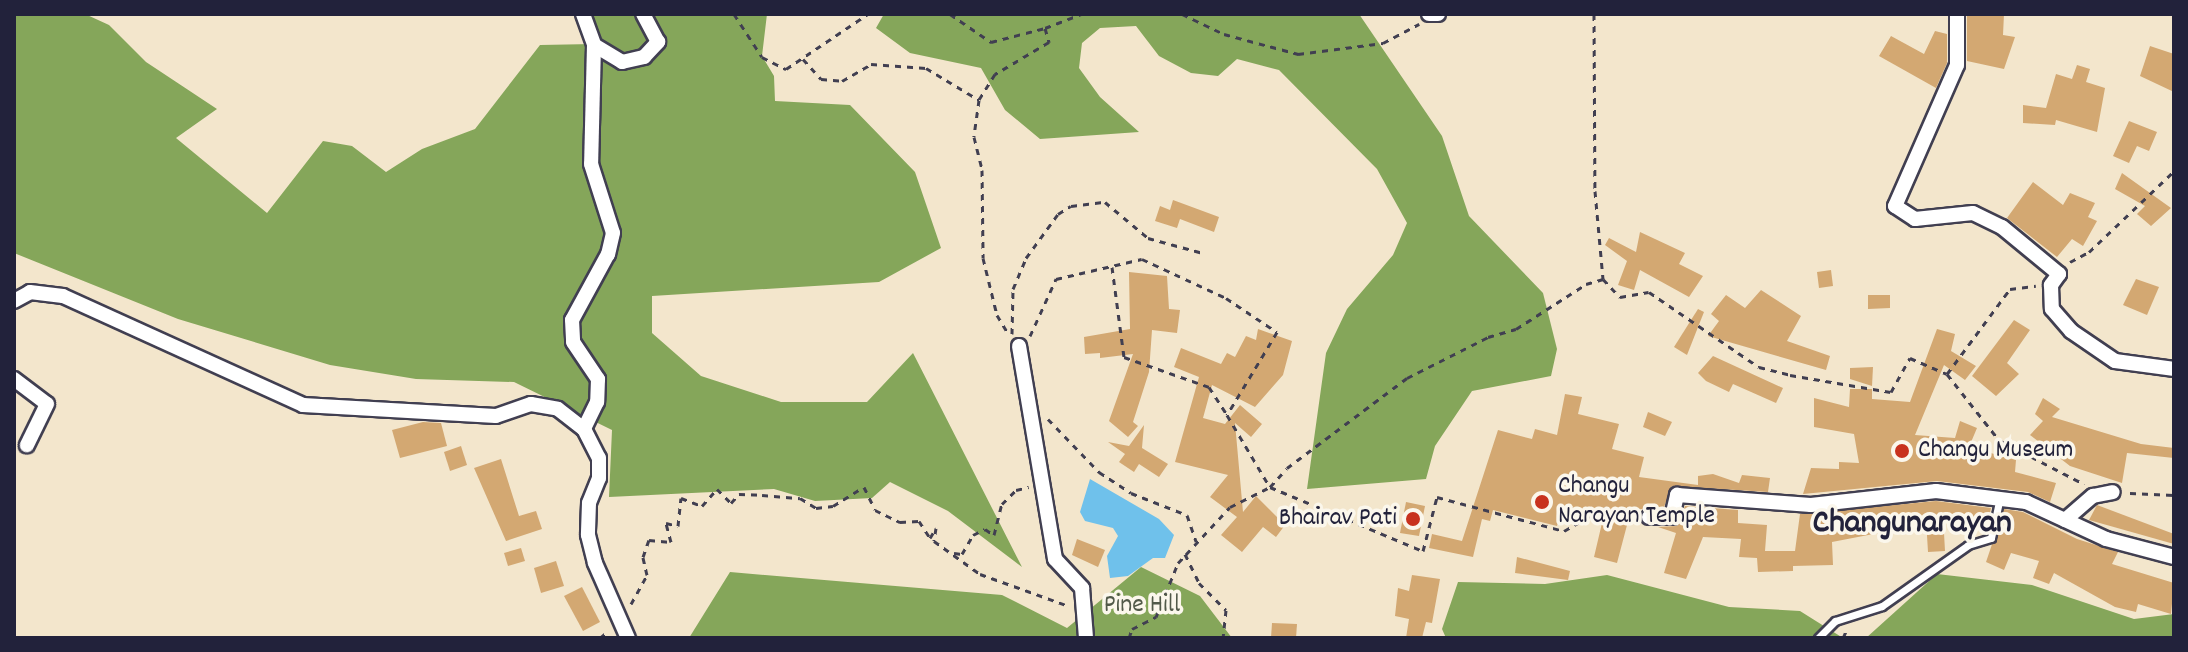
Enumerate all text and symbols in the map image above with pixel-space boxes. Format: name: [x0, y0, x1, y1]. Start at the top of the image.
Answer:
place label: Changu Museum: [1918, 435, 2073, 467]
marker: Changu Museum: [1893, 442, 1911, 460]
place label: Changu Narayan Temple: [1558, 471, 1715, 532]
marker: Changu Narayan Temple: [1533, 493, 1551, 511]
place label: Bhairav Pati: [1279, 503, 1397, 535]
district label: Changunarayan: [1812, 505, 2012, 545]
marker: Bhairav Pati: [1404, 510, 1422, 528]
park label: Pine Hill: [1104, 590, 1180, 622]

